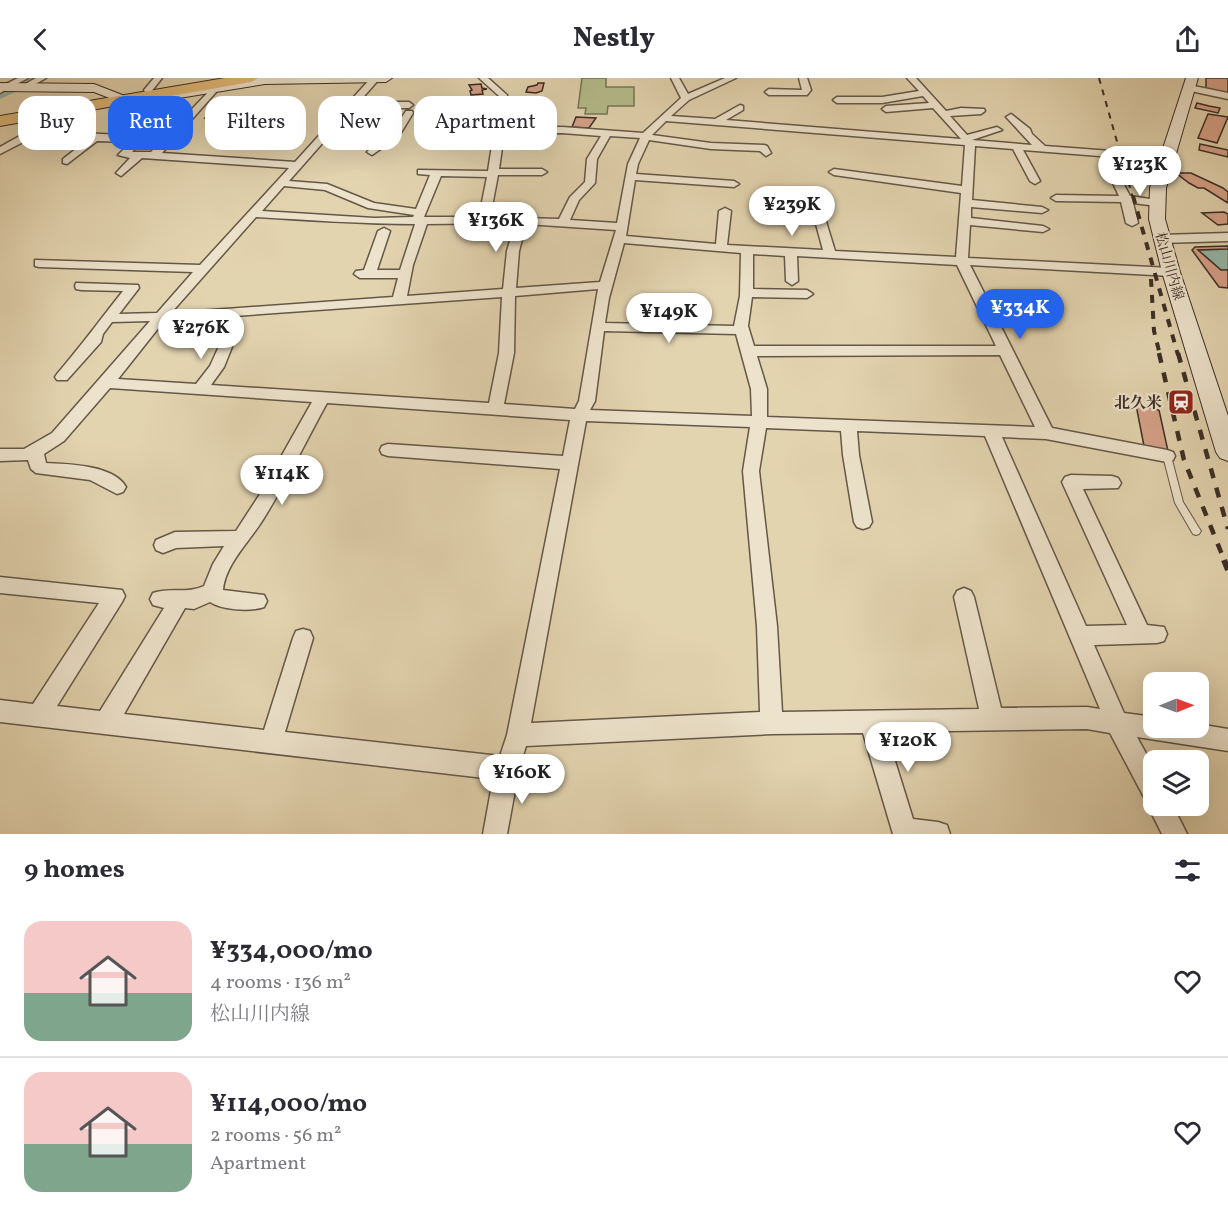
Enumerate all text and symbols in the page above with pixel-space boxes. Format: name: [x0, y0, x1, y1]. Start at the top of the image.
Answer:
text: Nestly: [573, 20, 655, 58]
icon: back: [24, 23, 57, 56]
icon: share: [1171, 23, 1204, 56]
chip: Buy: [18, 96, 96, 150]
chip: Rent: [108, 96, 193, 150]
chip: Filters: [205, 96, 306, 150]
chip: New: [318, 96, 402, 150]
chip: Apartment: [414, 96, 557, 150]
pin: ¥123K: [1098, 146, 1182, 197]
text: ¥123K: [1112, 151, 1168, 179]
pin: ¥239K: [750, 186, 834, 237]
text: ¥239K: [763, 191, 821, 219]
pin: ¥136K: [454, 202, 538, 253]
text: ¥136K: [468, 207, 524, 235]
street label: 松山川内線: [1150, 230, 1187, 303]
pin: ¥334K: [978, 289, 1062, 340]
pin: ¥149K: [627, 293, 711, 344]
text: ¥334K: [990, 294, 1050, 322]
text: ¥149K: [640, 298, 698, 326]
pin: ¥276K: [159, 309, 243, 360]
text: ¥276K: [172, 314, 230, 342]
station icon: 北久米: [1166, 387, 1196, 417]
place label: 北久米: [1114, 393, 1162, 415]
pin: ¥114K: [240, 455, 324, 506]
text: ¥114K: [254, 460, 310, 488]
north arrow: [1143, 672, 1209, 738]
map controls: [1143, 672, 1209, 816]
pin: ¥120K: [866, 722, 950, 773]
text: ¥120K: [879, 727, 937, 755]
button: layers: [1143, 750, 1209, 816]
pin: ¥160K: [480, 754, 564, 805]
text: ¥160K: [493, 759, 551, 787]
text: 9 homes: [24, 852, 125, 888]
icon: filters: [1171, 854, 1204, 887]
text: ¥334,000/mo: [210, 933, 373, 969]
icon: home: [72, 945, 144, 1017]
icon: heart: [1171, 965, 1204, 998]
text: 4 rooms · 136 m²: [210, 969, 351, 997]
text: 松山川内線: [210, 1001, 310, 1029]
text: ¥114,000/mo: [210, 1086, 367, 1122]
icon: home: [72, 1096, 144, 1168]
icon: heart: [1171, 1116, 1204, 1149]
text: 2 rooms · 56 m²: [210, 1122, 341, 1150]
text: Apartment: [210, 1150, 306, 1178]

